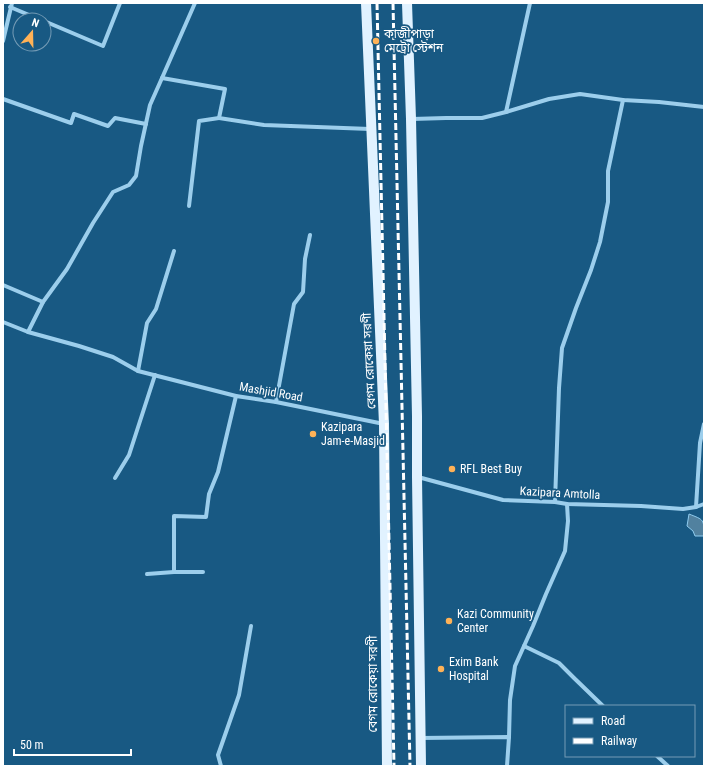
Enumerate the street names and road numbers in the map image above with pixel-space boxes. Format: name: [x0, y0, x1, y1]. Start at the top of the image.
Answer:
street label: বেগম রোকেয়া সরণী: [358, 312, 379, 410]
street label: Mashjid Road: [238, 380, 304, 404]
street label: Kazipara Amtolla: [519, 484, 601, 502]
street label: বেগম রোকেয়া সরণী: [365, 635, 380, 732]

